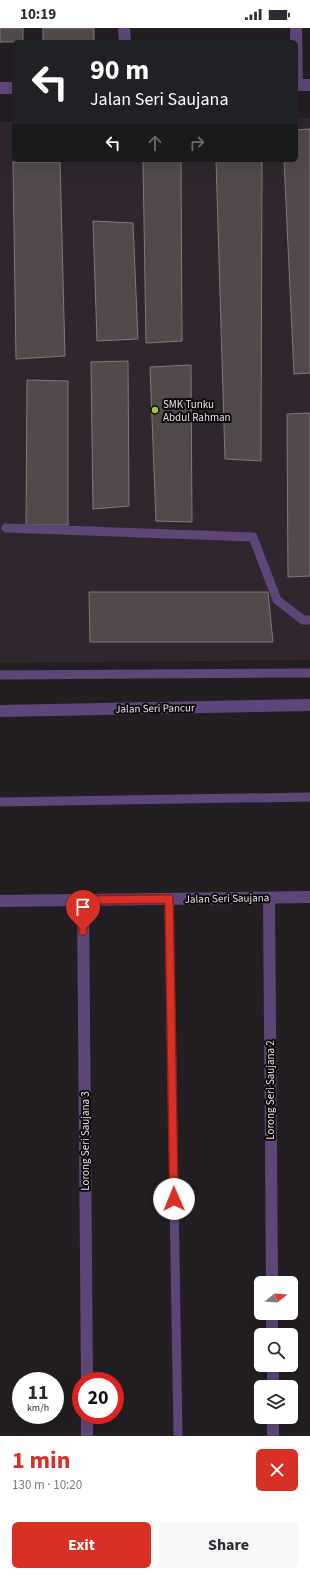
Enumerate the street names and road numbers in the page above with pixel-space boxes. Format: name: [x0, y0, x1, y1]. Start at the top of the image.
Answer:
street label: Jalan Seri Pancur: [115, 700, 195, 717]
street label: Jalan Seri Saujana: [185, 890, 269, 907]
street label: Lorong Seri Saujana 2: [263, 1040, 278, 1140]
street label: Lorong Seri Saujana 3: [78, 1091, 93, 1191]

